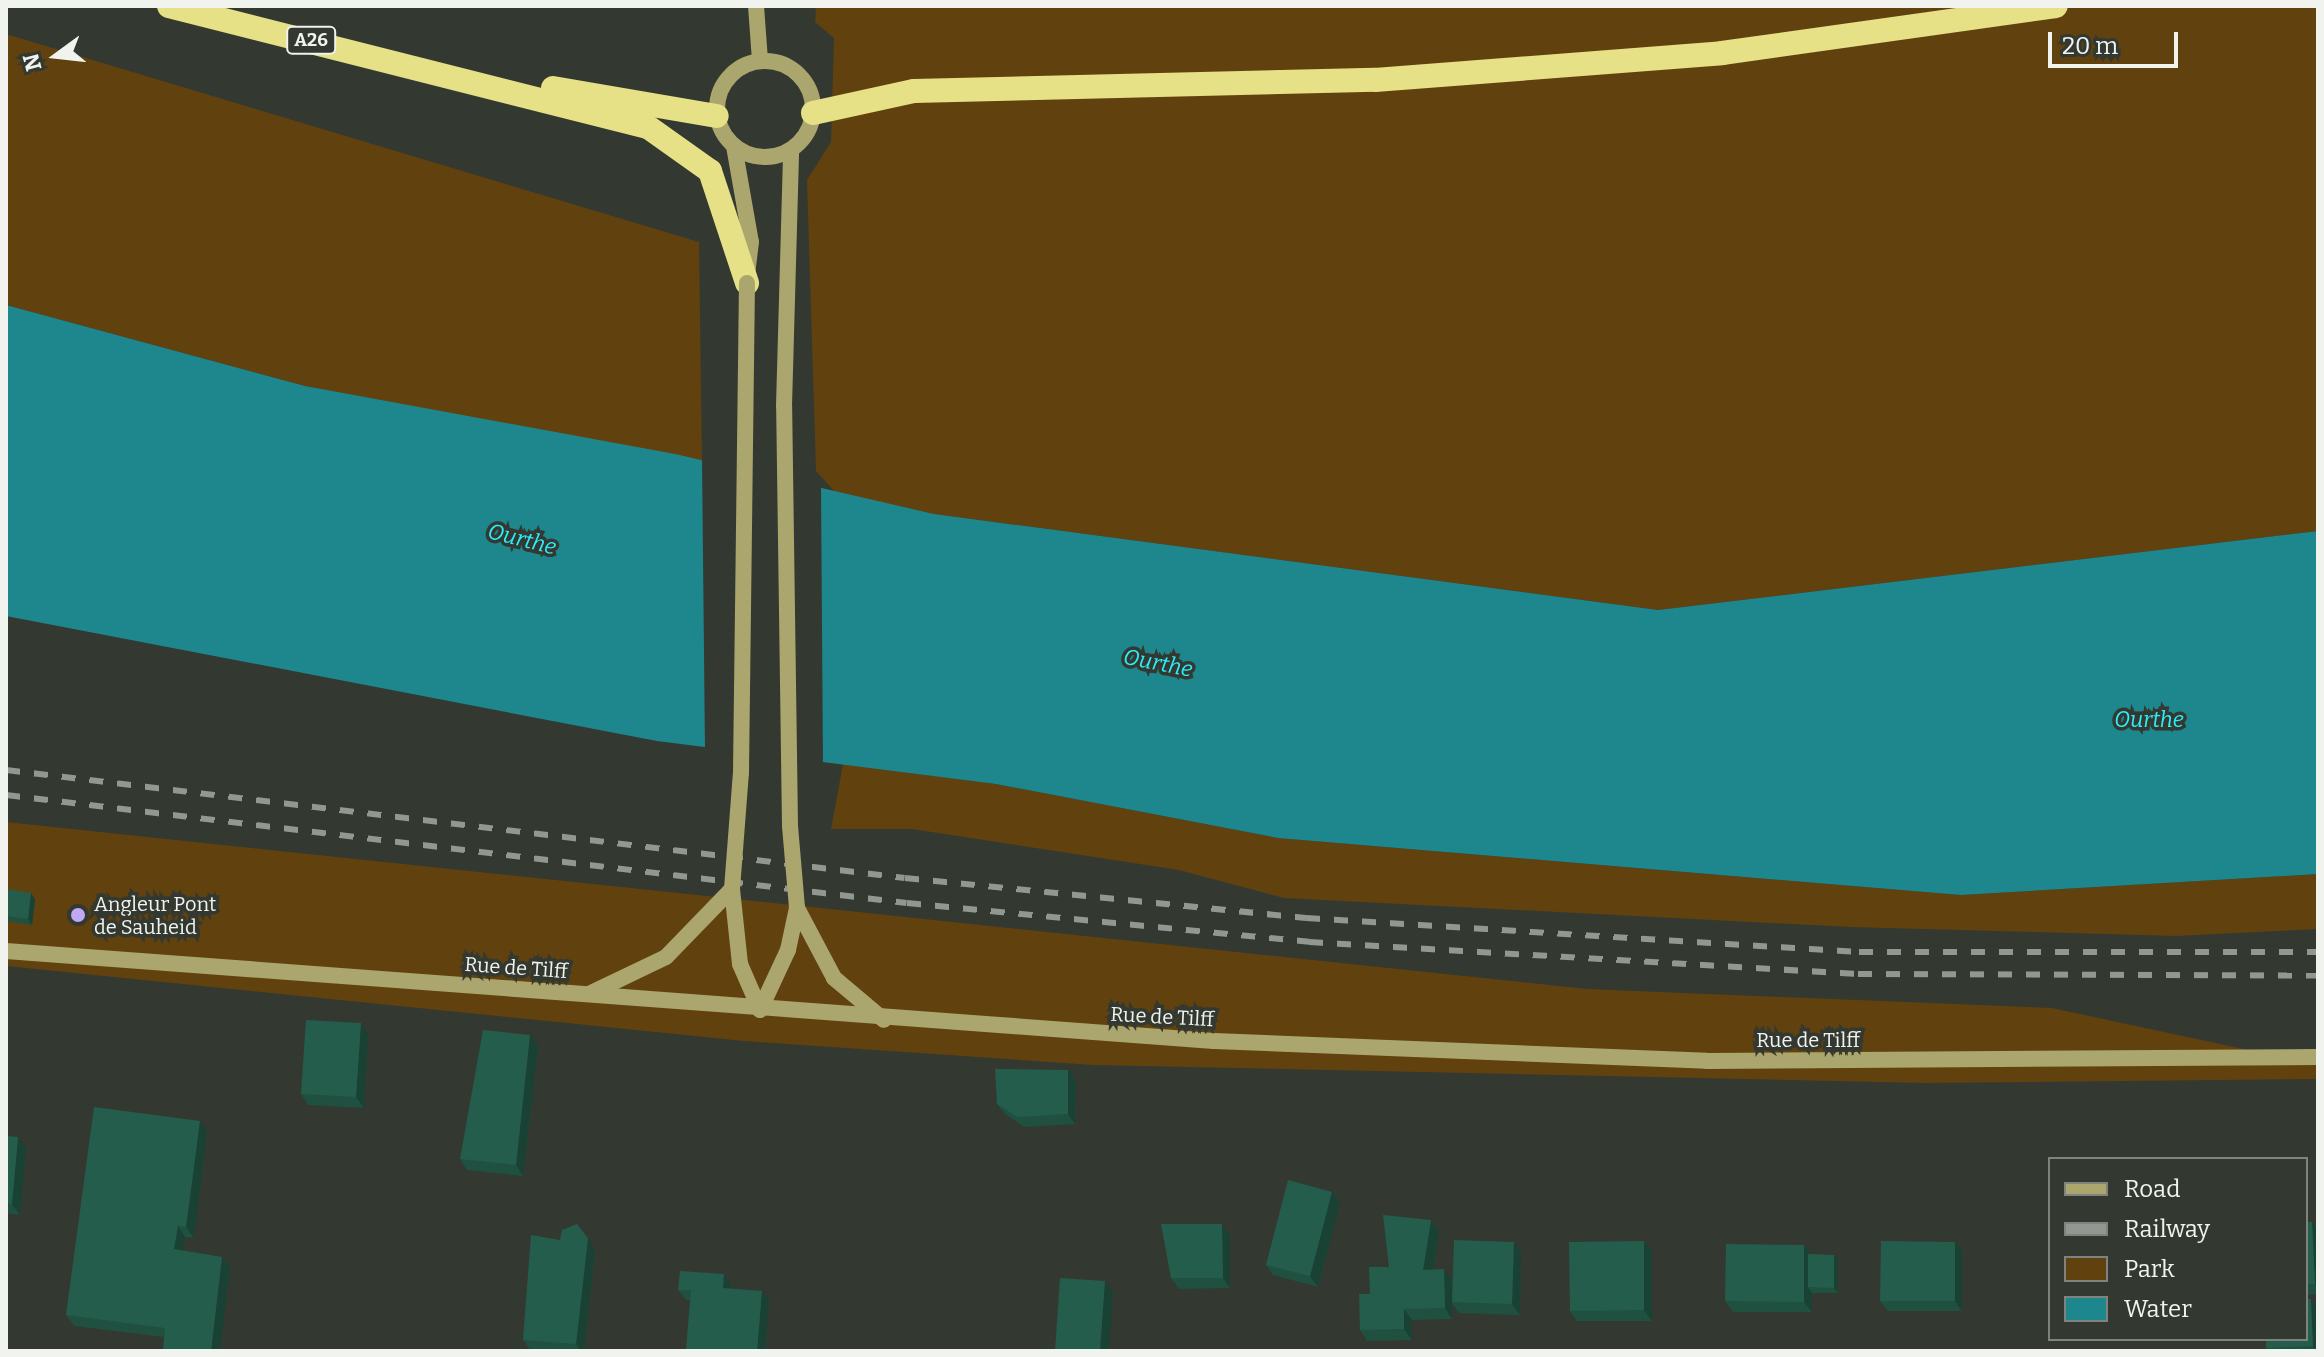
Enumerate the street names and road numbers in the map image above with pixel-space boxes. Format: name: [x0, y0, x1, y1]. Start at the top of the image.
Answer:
road number: A26: [285, 26, 337, 54]
street label: Rue de Tilff: [464, 952, 568, 984]
street label: Rue de Tilff: [1110, 1002, 1214, 1032]
street label: Rue de Tilff: [1756, 1028, 1860, 1052]

